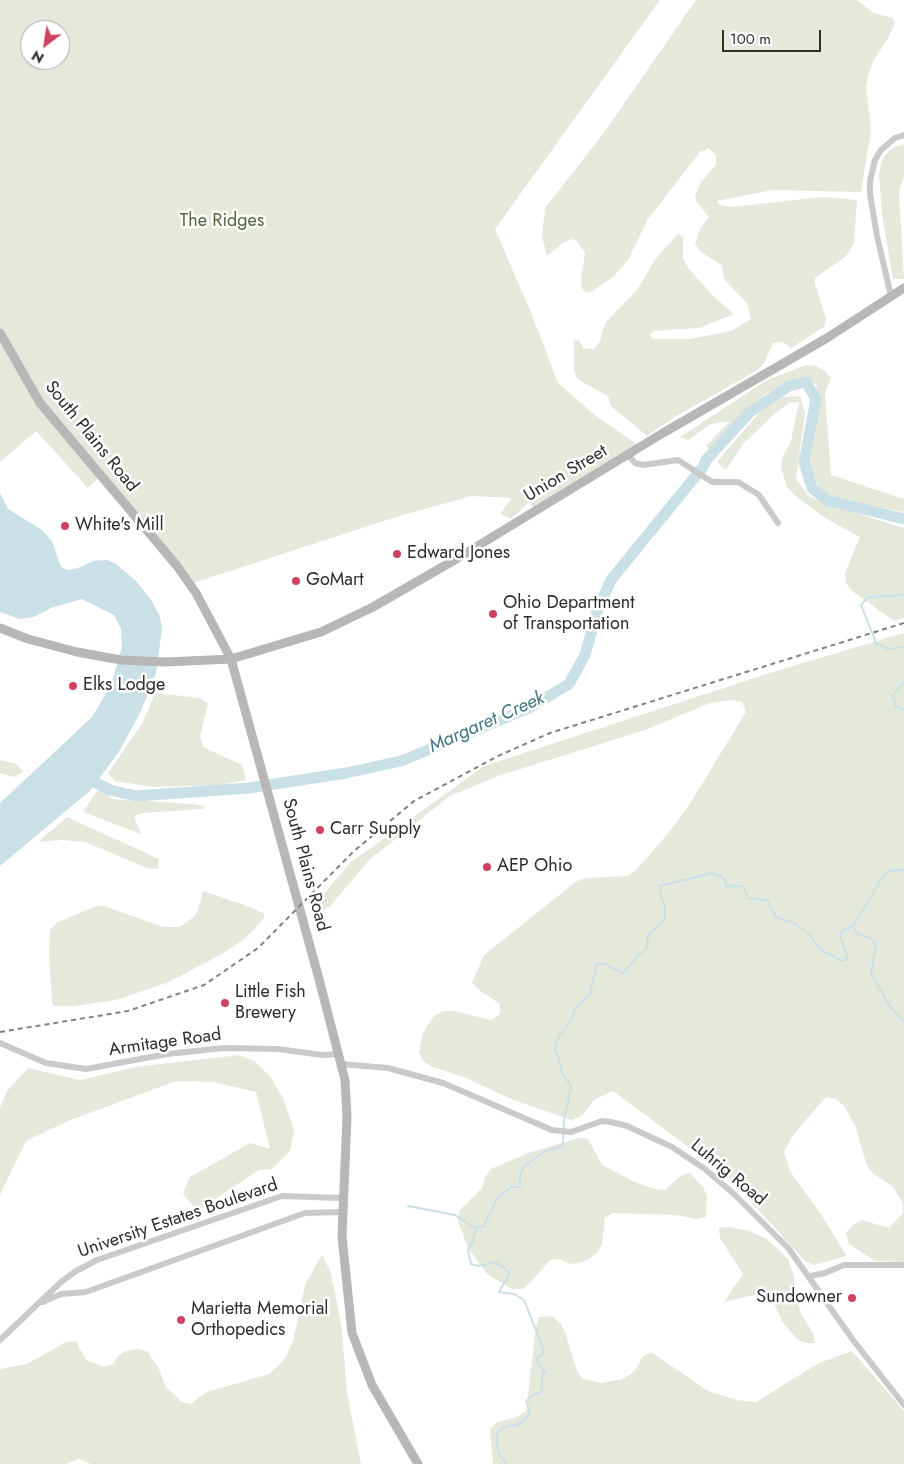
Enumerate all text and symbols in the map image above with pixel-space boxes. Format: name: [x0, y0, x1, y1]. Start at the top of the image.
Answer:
north arrow: [20, 20, 70, 70]
scale bar: [724, 20, 823, 52]
text: 100 m: [730, 28, 771, 50]
text: N: [28, 46, 48, 68]
park label: The Ridges: [180, 211, 264, 233]
street label: South Plains Road: [40, 377, 142, 497]
street label: Union Street: [521, 441, 611, 507]
place label: White's Mill: [75, 515, 164, 537]
marker: White's Mill: [59, 520, 71, 532]
place label: Edward Jones: [407, 543, 510, 565]
marker: Edward Jones: [391, 548, 403, 560]
place label: GoMart: [306, 570, 364, 592]
marker: GoMart: [290, 575, 302, 587]
place label: Ohio Department of Transportation: [503, 593, 635, 636]
marker: Ohio Department of Transportation: [487, 608, 499, 620]
place label: Elks Lodge: [83, 675, 165, 697]
marker: Elks Lodge: [67, 680, 79, 692]
water label: Margaret Creek: [426, 687, 548, 759]
street label: South Plains Road: [277, 796, 333, 934]
place label: Carr Supply: [330, 819, 421, 841]
marker: Carr Supply: [314, 824, 326, 836]
place label: AEP Ohio: [497, 856, 572, 878]
marker: AEP Ohio: [481, 861, 493, 873]
place label: Little Fish Brewery: [235, 982, 306, 1024]
marker: Little Fish Brewery: [219, 997, 231, 1009]
street label: Armitage Road: [107, 1024, 223, 1062]
street label: Luhrig Road: [686, 1135, 770, 1211]
street label: University Estates Boulevard: [75, 1175, 281, 1263]
place label: Sundowner: [756, 1287, 842, 1309]
marker: Sundowner: [846, 1292, 858, 1304]
place label: Marietta Memorial Orthopedics: [191, 1299, 328, 1342]
marker: Marietta Memorial Orthopedics: [175, 1314, 187, 1326]

